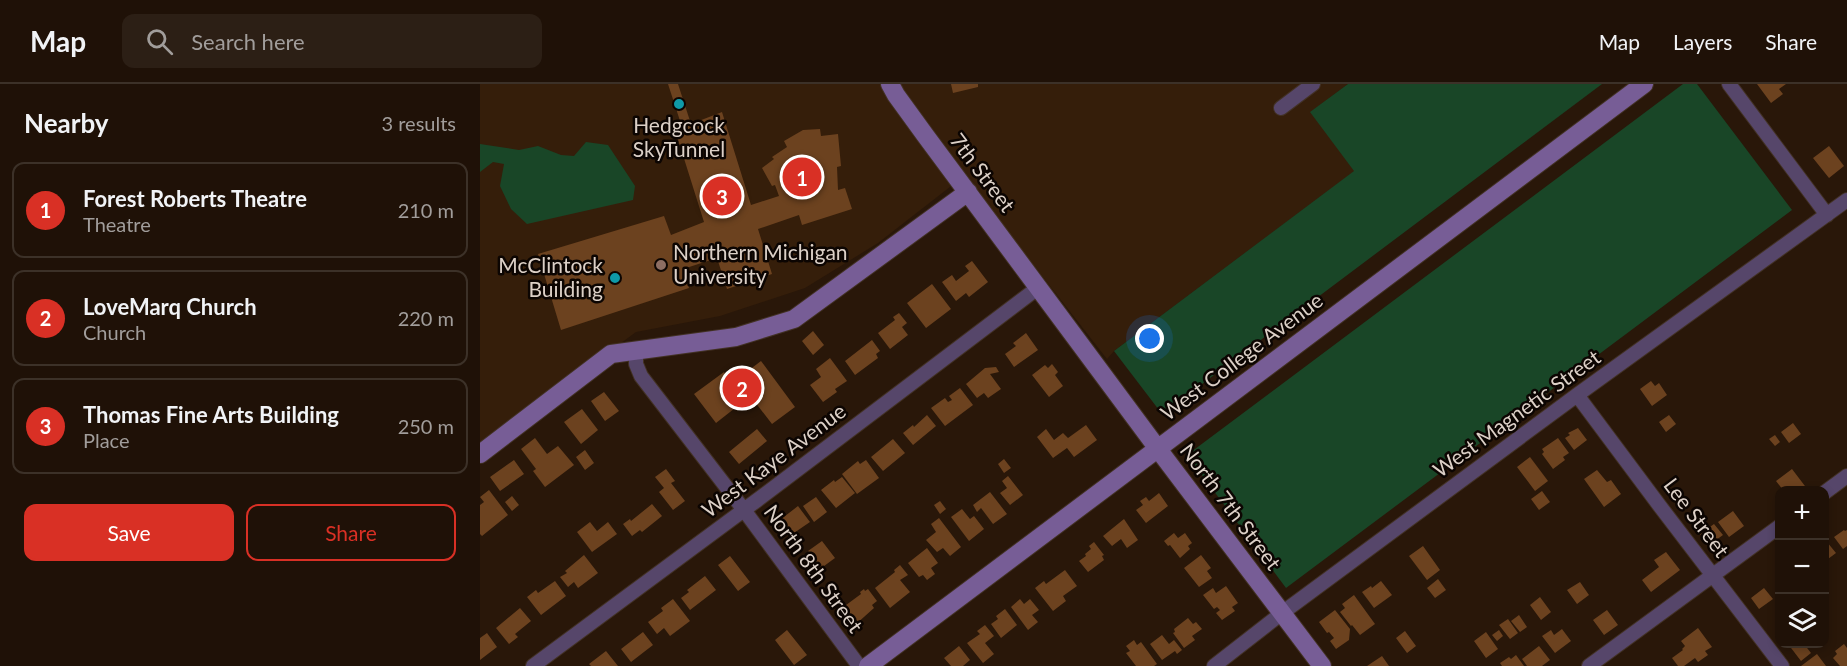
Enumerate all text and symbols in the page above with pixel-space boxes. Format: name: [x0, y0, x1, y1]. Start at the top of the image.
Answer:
search box: [122, 14, 542, 68]
text: Map: [30, 24, 86, 58]
icon: search: [143, 25, 176, 58]
text: Search here: [191, 28, 305, 55]
text: Map: [1599, 29, 1640, 54]
text: Layers: [1673, 29, 1732, 54]
text: Share: [1765, 29, 1817, 54]
marker: Hedgcock SkyTunnel: [672, 97, 686, 111]
text: Nearby: [24, 107, 109, 139]
text: 3 results: [381, 111, 456, 135]
place label: Hedgcock SkyTunnel: [633, 112, 725, 161]
street label: 7th Street: [945, 128, 1021, 217]
pin: 1: [782, 154, 822, 200]
pin: 3: [702, 174, 742, 218]
text: Forest Roberts Theatre: [83, 185, 307, 212]
text: 1: [40, 198, 51, 222]
text: 210 m: [398, 198, 454, 222]
text: Theatre: [83, 212, 151, 236]
place label: Northern Michigan University: [673, 239, 848, 288]
place label: McClintock Building: [498, 252, 603, 301]
marker: Northern Michigan University: [654, 258, 668, 272]
marker: McClintock Building: [608, 271, 622, 285]
street label: West College Avenue: [1155, 287, 1327, 425]
text: LoveMarq Church: [83, 293, 257, 320]
text: 2: [40, 306, 51, 330]
text: 220 m: [398, 306, 454, 330]
text: Church: [83, 320, 146, 344]
your location: [1135, 324, 1164, 353]
street label: West Magnetic Street: [1428, 343, 1605, 482]
pin: 2: [722, 366, 762, 410]
street label: West Kaye Avenue: [696, 398, 850, 522]
text: Thomas Fine Arts Building: [83, 401, 339, 428]
text: 3: [40, 414, 51, 438]
text: 250 m: [398, 414, 454, 438]
text: Place: [83, 428, 130, 452]
street label: North 7th Street: [1175, 438, 1287, 575]
street label: Lee Street: [1659, 472, 1735, 562]
map controls: [1775, 486, 1829, 648]
button: +: [1775, 486, 1829, 540]
street label: North 8th Street: [759, 499, 869, 637]
button: Save: [24, 504, 234, 561]
button: Share: [246, 504, 456, 561]
button: −: [1775, 540, 1829, 594]
button: layers: [1775, 594, 1829, 648]

